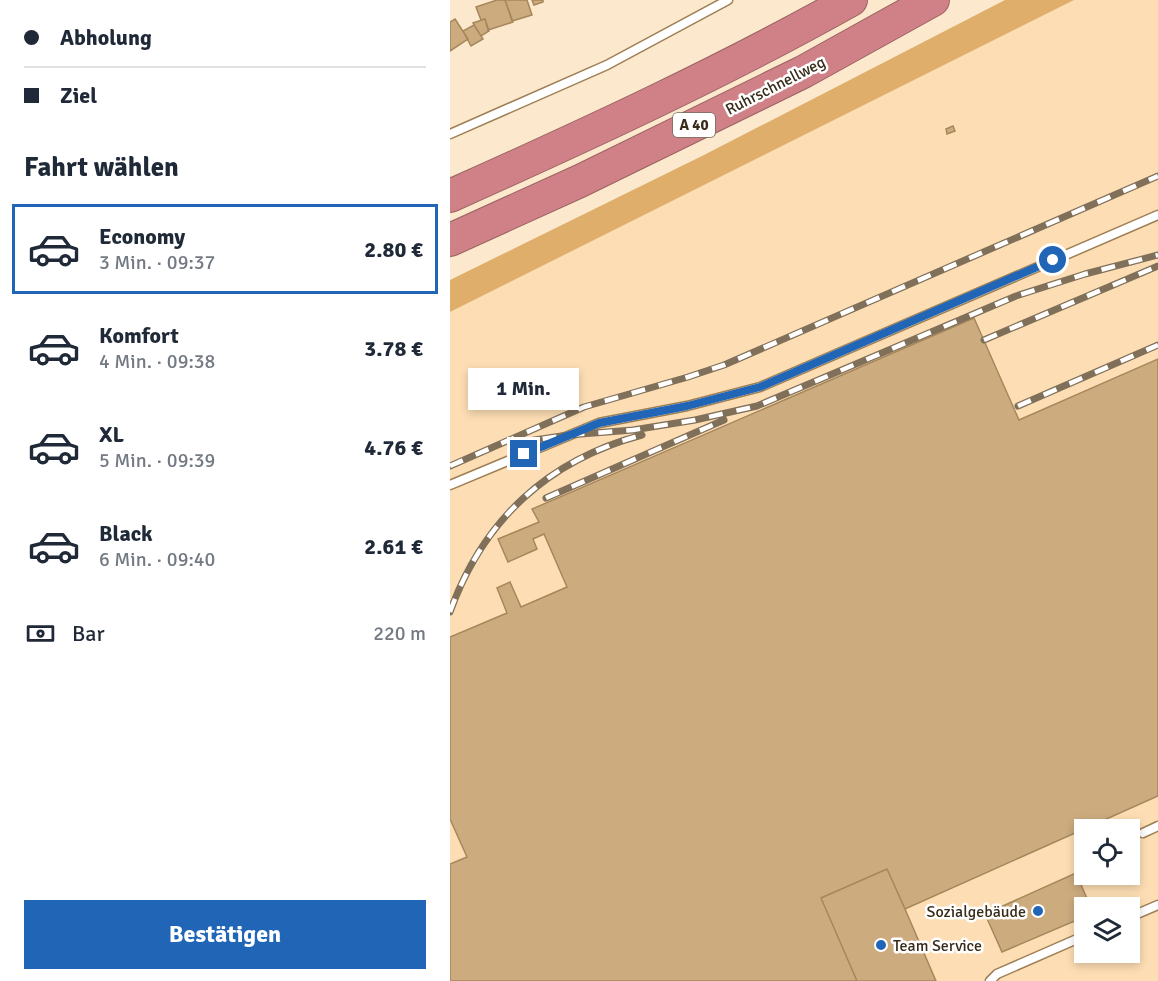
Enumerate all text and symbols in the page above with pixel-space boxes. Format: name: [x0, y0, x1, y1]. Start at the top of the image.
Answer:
text: Abholung: [60, 24, 152, 51]
street label: Ruhrschnellweg: [722, 52, 829, 120]
text: Ziel: [60, 82, 97, 109]
road number: A 40: [673, 113, 715, 137]
text: Fahrt wählen: [24, 151, 179, 184]
icon: car: [27, 222, 81, 276]
text: Economy: [99, 223, 185, 250]
text: 2.80 €: [364, 236, 423, 263]
route start: [1039, 246, 1066, 273]
text: 3 Min. · 09:37: [99, 250, 215, 275]
icon: car: [27, 321, 81, 375]
text: Komfort: [99, 322, 179, 349]
text: 3.78 €: [364, 335, 423, 362]
text: 4 Min. · 09:38: [99, 349, 215, 374]
callout: 1 Min.: [469, 367, 580, 409]
text: 1 Min.: [496, 376, 551, 401]
icon: car: [27, 420, 81, 474]
text: XL: [99, 421, 124, 448]
text: 4.76 €: [364, 434, 423, 461]
route end: [510, 440, 537, 467]
text: 5 Min. · 09:39: [99, 448, 215, 473]
icon: car: [27, 519, 81, 573]
text: Black: [99, 520, 153, 547]
text: 2.61 €: [364, 533, 423, 560]
text: 6 Min. · 09:40: [99, 547, 215, 572]
icon: cash: [24, 617, 57, 650]
text: Bar: [72, 620, 105, 647]
text: 220 m: [373, 621, 426, 646]
map controls: [1074, 819, 1140, 963]
button: locate: [1074, 819, 1140, 885]
button: layers: [1074, 897, 1140, 963]
button: Bestätigen: [24, 900, 426, 969]
place label: Sozialgebäude: [927, 902, 1026, 922]
marker: Sozialgebäude: [1031, 904, 1045, 918]
place label: Team Service: [893, 936, 982, 956]
marker: Team Service: [874, 938, 888, 952]

